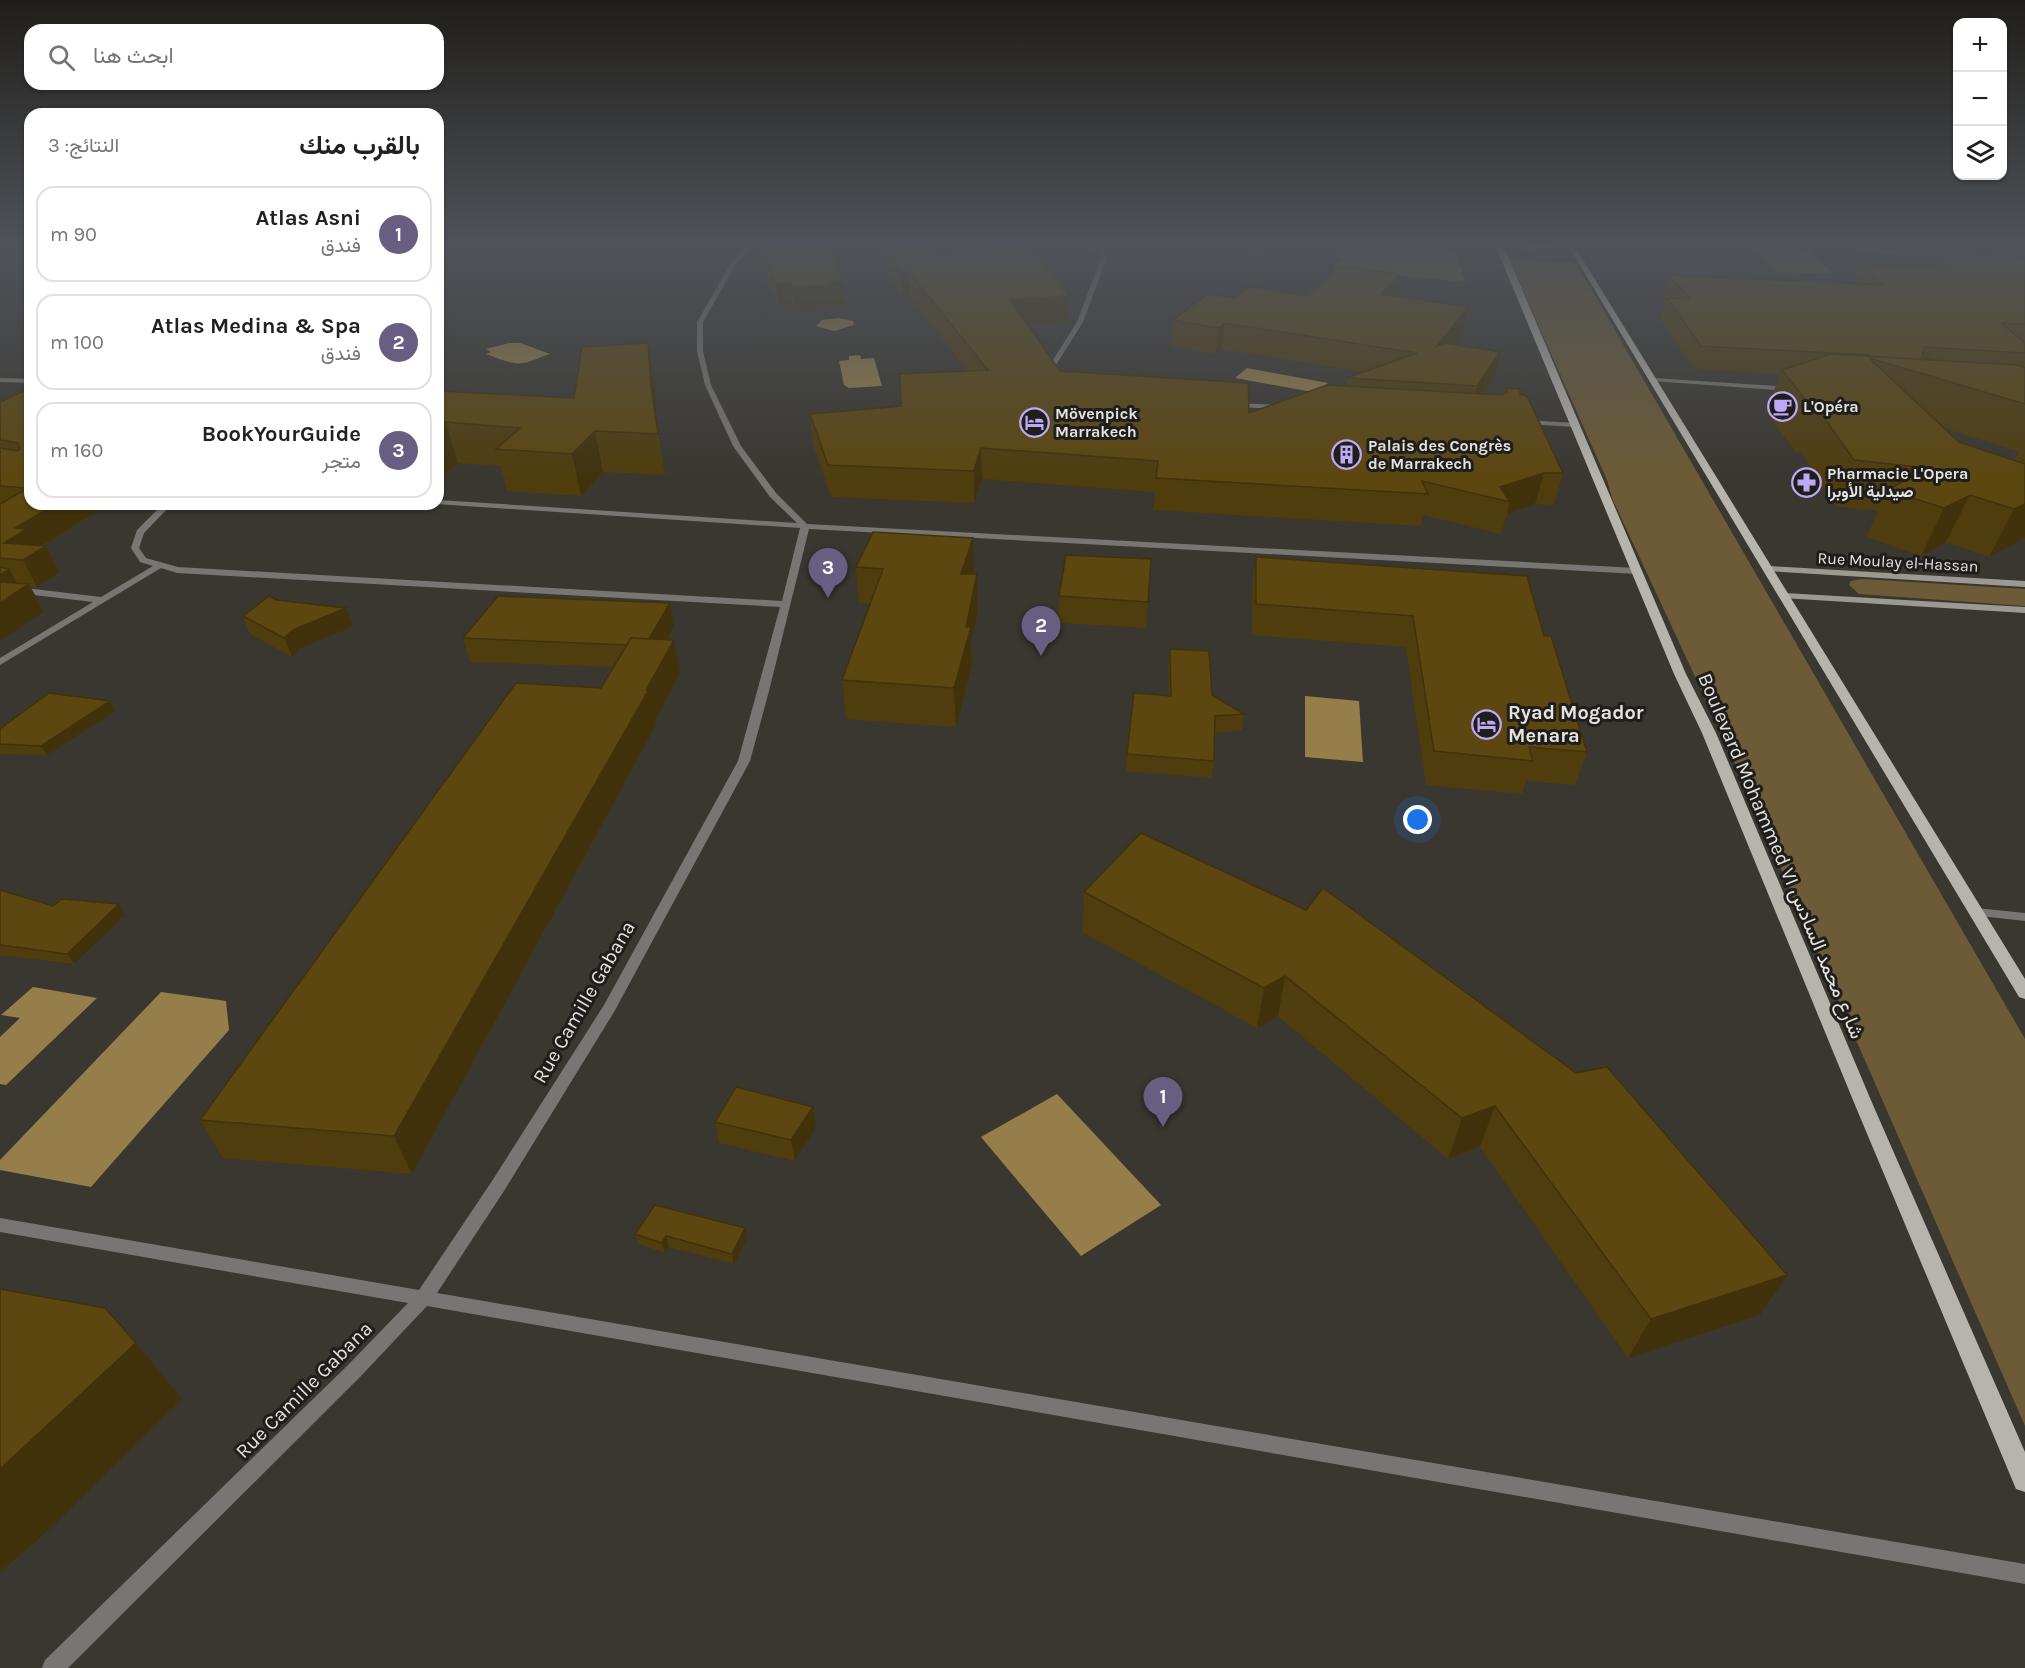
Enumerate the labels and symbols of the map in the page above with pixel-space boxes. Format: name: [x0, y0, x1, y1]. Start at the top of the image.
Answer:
cafe icon: L'Opéra: [1766, 390, 1798, 422]
place label: L'Opéra: [1803, 397, 1859, 416]
place label: Mövenpick Marrakech: [1055, 404, 1138, 441]
hotel icon: Mövenpick Marrakech: [1018, 406, 1050, 438]
place label: Palais des Congrès de Marrakech: [1368, 436, 1511, 473]
building icon: Palais des Congrès de Marrakech: [1331, 438, 1363, 470]
place label: Pharmacie L'Opera صيدلية الأوبرا: [1827, 464, 1968, 502]
pharmacy icon: Pharmacie L'Opera صيدلية الأوبرا: [1790, 466, 1822, 498]
pin: 3: [808, 548, 848, 598]
street label: Rue Moulay el-Hassan: [1817, 548, 1979, 576]
pin: 2: [1022, 606, 1060, 656]
street label: Boulevard Mohammed VI شارع محمد السادس: [1691, 670, 1869, 1043]
place label: Ryad Mogador Menara: [1508, 701, 1644, 747]
hotel icon: Ryad Mogador Menara: [1471, 708, 1503, 740]
your location: [1403, 805, 1432, 834]
street label: Rue Camille Gabana: [528, 917, 640, 1087]
pin: 1: [1144, 1078, 1182, 1127]
street label: Rue Camille Gabana: [231, 1317, 377, 1463]

